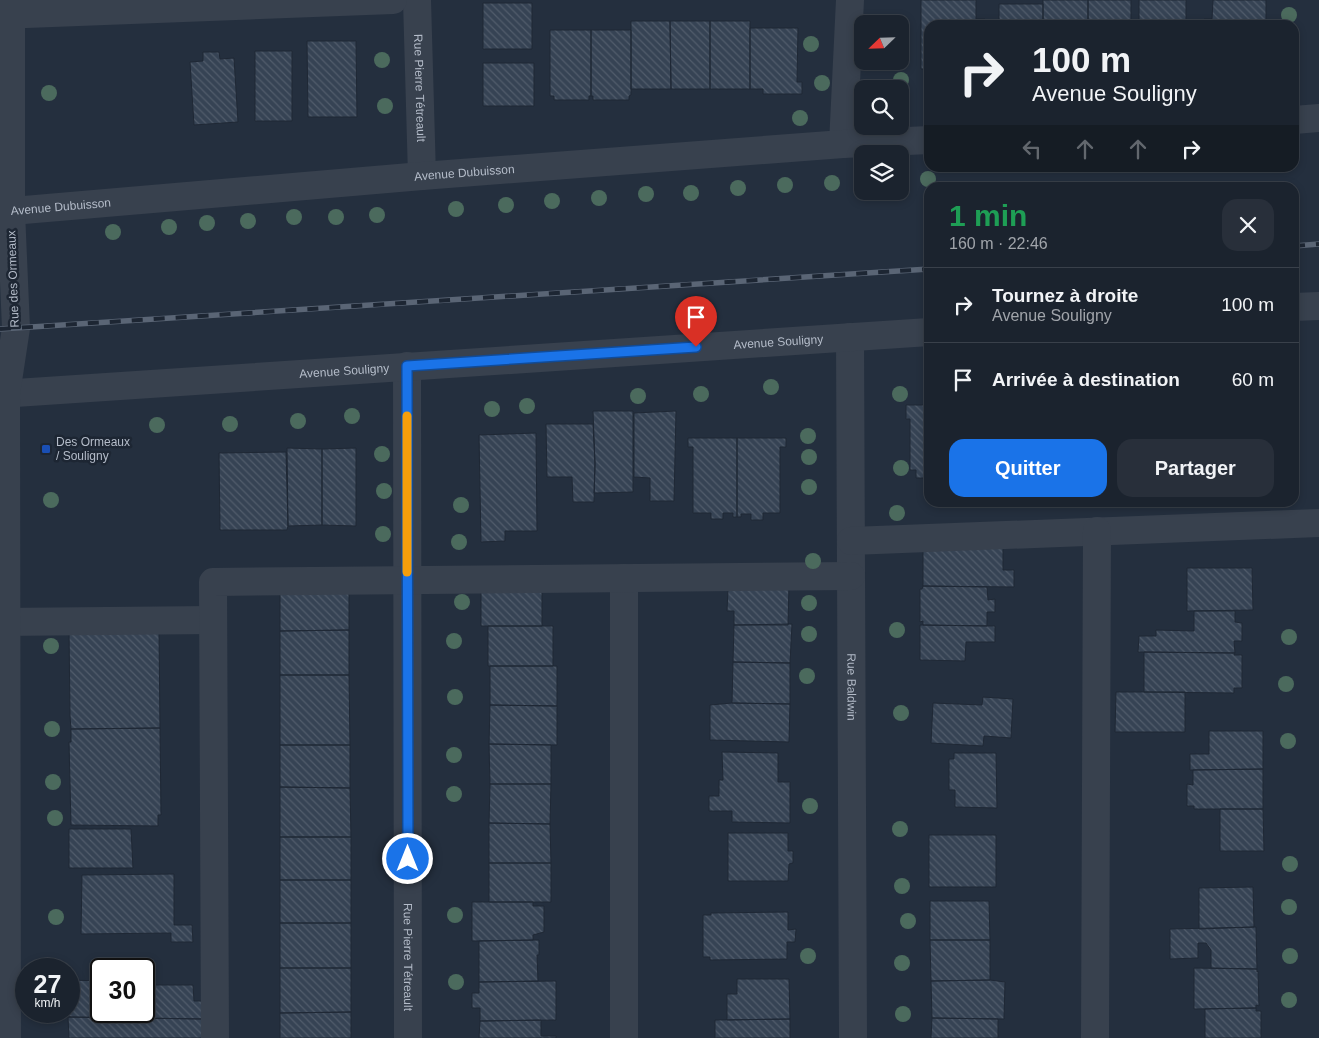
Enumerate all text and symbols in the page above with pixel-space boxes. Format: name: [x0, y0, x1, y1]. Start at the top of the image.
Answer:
north arrow: [854, 15, 909, 70]
map controls: [854, 15, 909, 200]
street label: Rue Pierre Tétreault: [411, 34, 428, 143]
icon: right: [949, 40, 1014, 105]
text: 100 m: [1032, 40, 1131, 79]
button: search: [854, 80, 909, 135]
text: Avenue Souligny: [1032, 81, 1197, 106]
icon: left: [1018, 135, 1046, 163]
icon: ahead: [1071, 135, 1099, 163]
icon: ahead: [1124, 135, 1152, 163]
icon: right: [1177, 135, 1205, 163]
button: layers: [854, 145, 909, 200]
street label: Avenue Dubuisson: [414, 162, 515, 184]
street label: Avenue Dubuisson: [10, 196, 112, 218]
text: 1 min: [949, 199, 1027, 232]
button: close: [1222, 199, 1274, 251]
street label: Rue des Ormeaux: [4, 230, 22, 328]
text: 160 m · 22:46: [949, 235, 1048, 252]
text: Tournez à droite: [992, 285, 1138, 306]
icon: right: [949, 291, 977, 319]
text: 100 m: [1221, 294, 1274, 315]
pin: [675, 296, 717, 347]
icon: arrive: [682, 303, 710, 331]
text: Avenue Souligny: [992, 307, 1112, 324]
street label: Avenue Souligny: [733, 332, 824, 352]
street label: Avenue Souligny: [299, 361, 390, 381]
icon: arrive: [949, 366, 977, 394]
text: Arrivée à destination: [992, 369, 1180, 390]
text: 60 m: [1232, 369, 1274, 390]
place label: Des Ormeaux / Souligny: [56, 435, 130, 463]
button: Quitter: [949, 439, 1107, 497]
button: Partager: [1117, 439, 1274, 497]
marker: Des Ormeaux / Souligny: [40, 443, 52, 455]
street label: Rue Baldwin: [844, 653, 859, 721]
position arrow: [381, 832, 433, 884]
street label: Rue Pierre Tétreault: [401, 903, 415, 1012]
speed limit sign: 30: [90, 958, 155, 1023]
text: 27: [34, 970, 61, 998]
text: km/h: [34, 996, 61, 1010]

